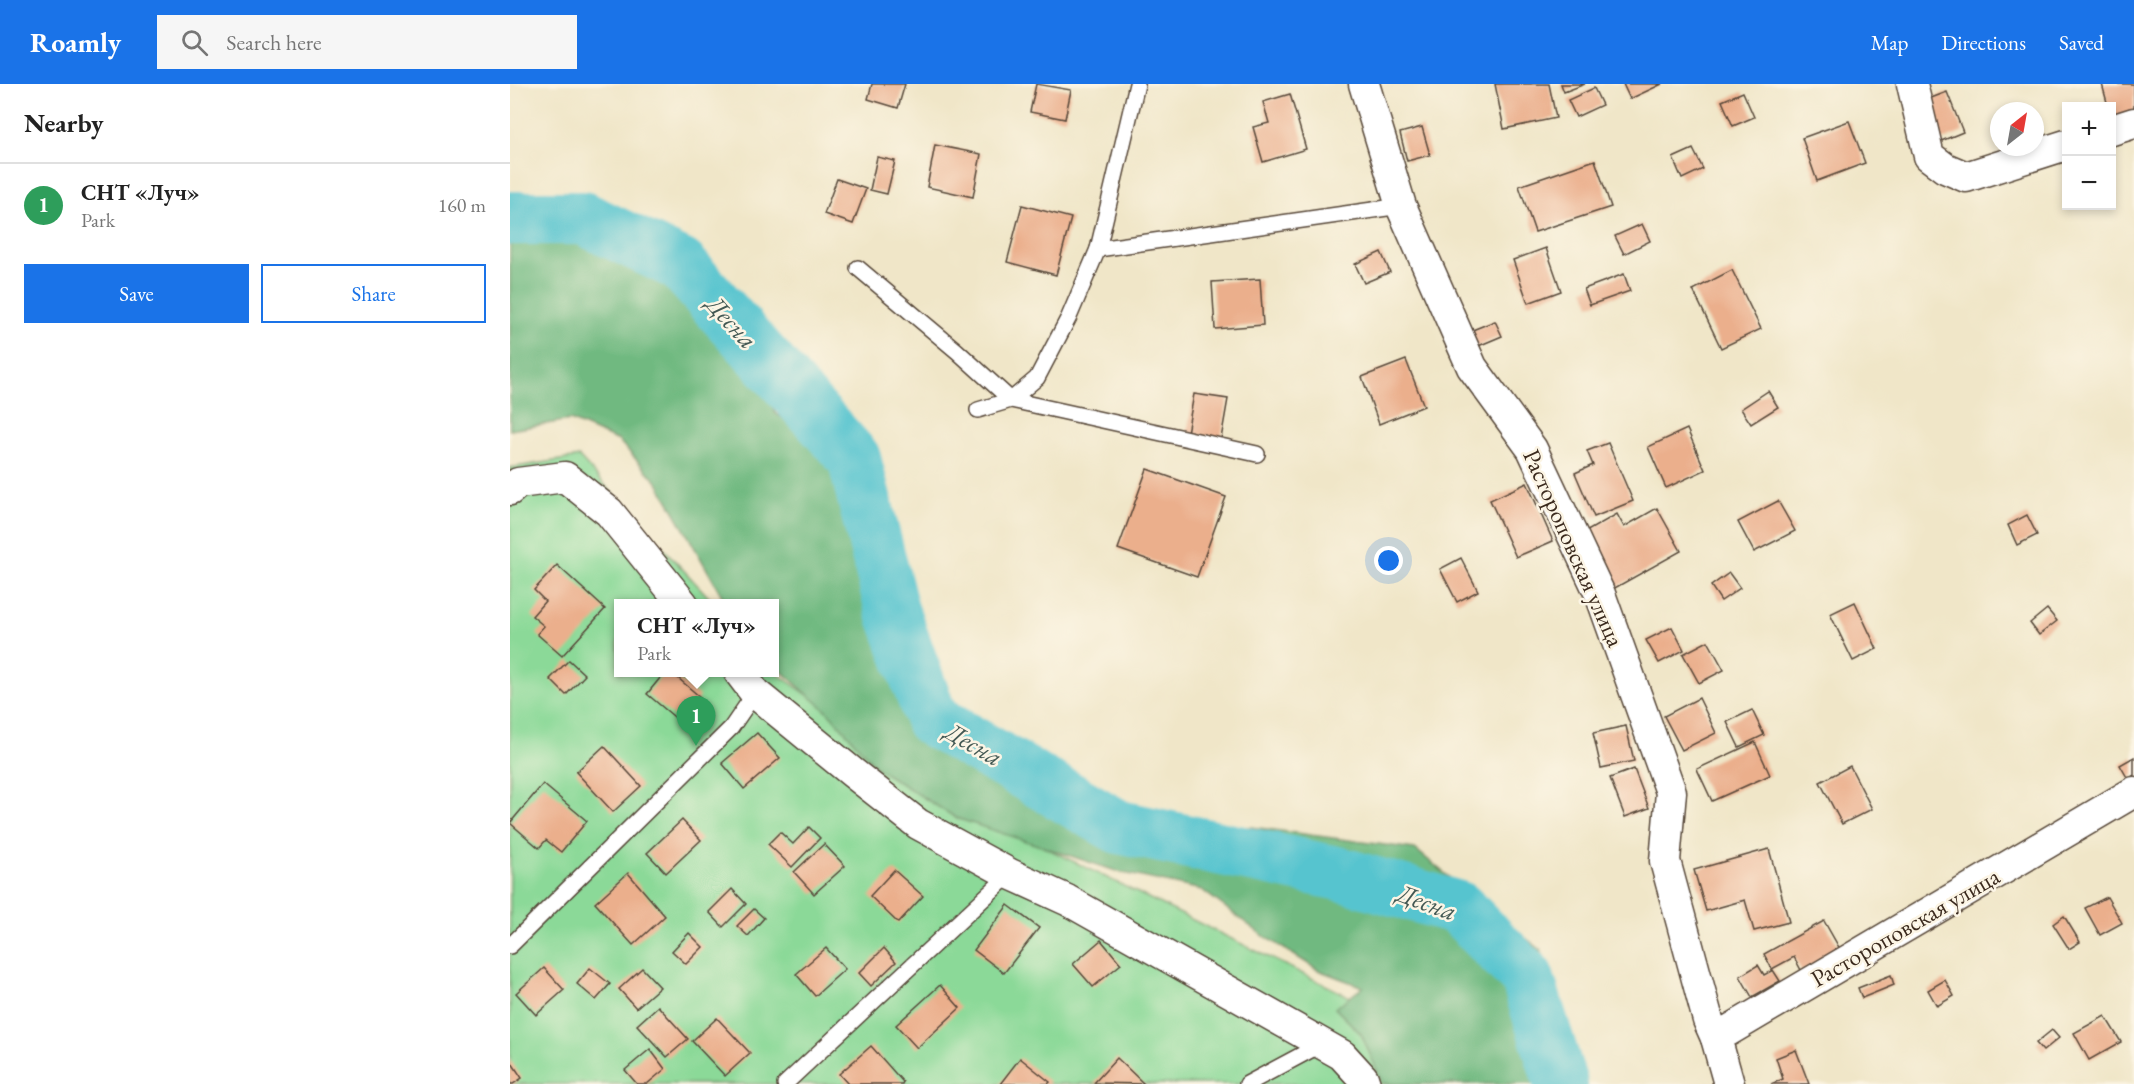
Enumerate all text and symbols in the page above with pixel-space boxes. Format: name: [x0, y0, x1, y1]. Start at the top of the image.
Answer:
search box: [157, 15, 577, 69]
text: Roamly: [30, 24, 121, 60]
icon: search: [178, 26, 211, 59]
text: Search here: [226, 28, 322, 57]
text: Map: [1871, 29, 1908, 56]
text: Directions: [1941, 29, 2026, 56]
text: Saved: [2059, 29, 2104, 56]
north arrow: [1990, 102, 2044, 156]
map controls: [2062, 102, 2116, 210]
button: +: [2062, 102, 2116, 156]
text: Nearby: [24, 106, 104, 140]
button: −: [2062, 156, 2116, 210]
text: СНТ «Луч»: [81, 178, 200, 207]
text: 1: [38, 192, 49, 218]
text: 160 m: [438, 192, 486, 218]
text: Park: [81, 207, 115, 233]
button: Save: [24, 264, 249, 323]
button: Share: [261, 264, 486, 323]
water label: Десна: [698, 287, 765, 356]
street label: Растороповская улица: [1516, 444, 1632, 652]
your location: [1374, 546, 1403, 575]
popup: [614, 599, 779, 677]
text: СНТ «Луч»: [637, 611, 756, 640]
text: Park: [637, 640, 671, 666]
pin: 1: [676, 696, 716, 746]
water label: Десна: [938, 713, 1009, 774]
street label: Растороповская улица: [1805, 860, 2005, 994]
water label: Десна: [1391, 875, 1461, 928]

